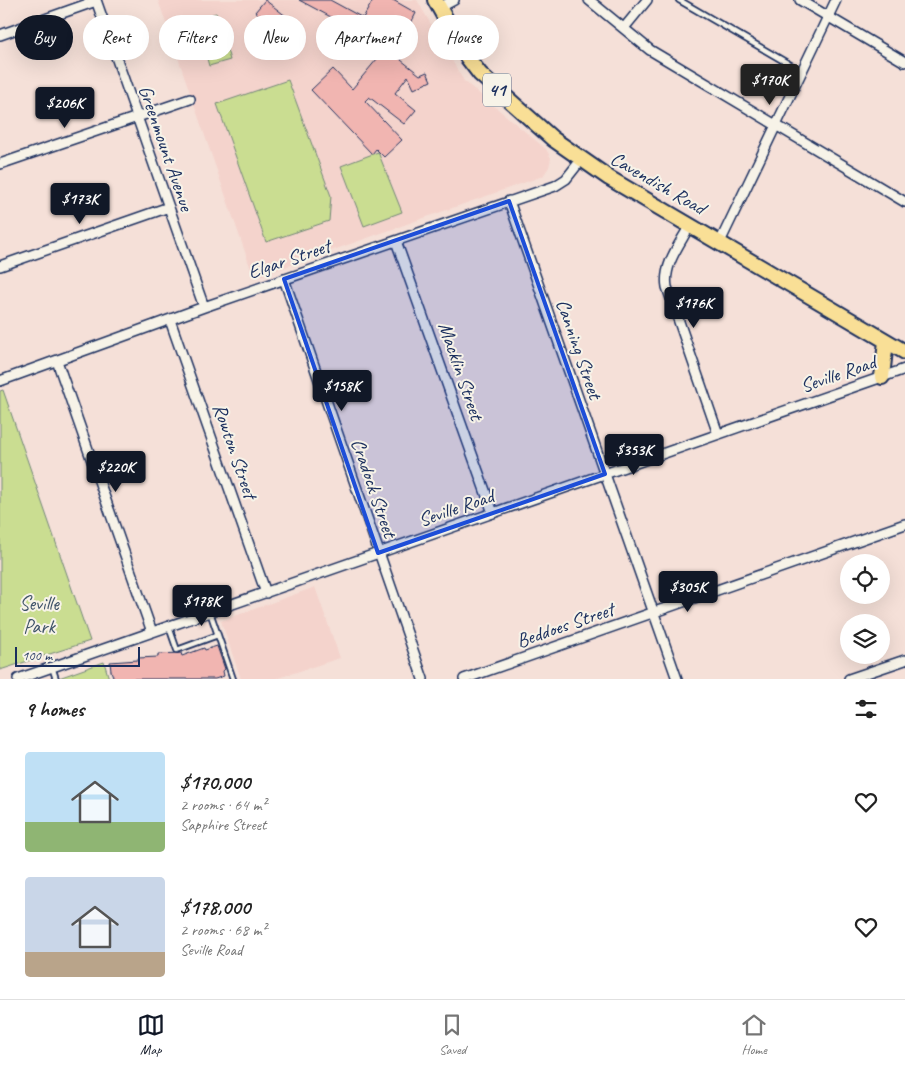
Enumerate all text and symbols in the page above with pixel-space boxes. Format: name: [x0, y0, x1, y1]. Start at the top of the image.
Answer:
chip: Buy: [15, 15, 73, 60]
chip: Rent: [83, 15, 149, 60]
chip: Filters: [159, 15, 234, 60]
chip: New: [244, 15, 306, 60]
chip: Apartment: [316, 15, 418, 60]
chip: House: [428, 15, 499, 60]
pin: $170K: [735, 64, 805, 106]
text: $170K: [752, 70, 788, 90]
road number: 41: [483, 74, 511, 106]
street label: Greenmount Avenue: [133, 82, 200, 215]
pin: $206K: [30, 86, 100, 129]
text: $206K: [46, 93, 84, 113]
street label: Cavendish Road: [606, 146, 713, 222]
pin: $173K: [45, 182, 115, 225]
text: $173K: [62, 189, 98, 209]
street label: Elgar Street: [245, 232, 337, 285]
pin: $176K: [659, 286, 729, 329]
text: $176K: [675, 293, 713, 313]
street label: Canning Street: [550, 296, 609, 404]
street label: Macklin Street: [433, 319, 490, 425]
street label: Seville Road: [797, 349, 882, 398]
pin: $158K: [307, 370, 377, 412]
text: $158K: [324, 376, 360, 396]
street label: Rowton Street: [207, 400, 264, 505]
pin: $353K: [599, 434, 669, 476]
street label: Cradock Street: [345, 435, 403, 543]
text: $353K: [616, 440, 652, 460]
pin: $220K: [81, 450, 151, 493]
text: $220K: [98, 457, 134, 477]
street label: Seville Road: [415, 483, 500, 532]
map controls: [840, 554, 890, 664]
button: locate: [840, 554, 890, 604]
pin: $305K: [653, 570, 723, 613]
text: $305K: [670, 577, 706, 597]
pin: $178K: [167, 584, 237, 627]
park label: Seville Park: [19, 591, 60, 639]
text: $178K: [184, 591, 220, 611]
street label: Beddoes Street: [513, 596, 620, 653]
button: layers: [840, 614, 890, 664]
scale bar: [15, 644, 140, 667]
text: 100 m: [22, 647, 52, 664]
icon: filters: [852, 695, 880, 723]
text: 9 homes: [25, 696, 84, 722]
text: $170,000: [180, 769, 250, 795]
icon: home: [65, 772, 125, 832]
icon: heart: [852, 788, 880, 816]
text: 2 rooms · 64 m²: [180, 795, 266, 815]
text: Sapphire Street: [180, 815, 266, 835]
text: $178,000: [180, 894, 250, 920]
icon: home: [65, 897, 125, 957]
icon: heart: [852, 913, 880, 941]
text: 2 rooms · 68 m²: [180, 920, 266, 940]
text: Seville Road: [180, 940, 242, 960]
tab: Map: [137, 1011, 165, 1058]
tab: Saved: [438, 1011, 466, 1058]
tab: Home: [740, 1011, 768, 1058]

